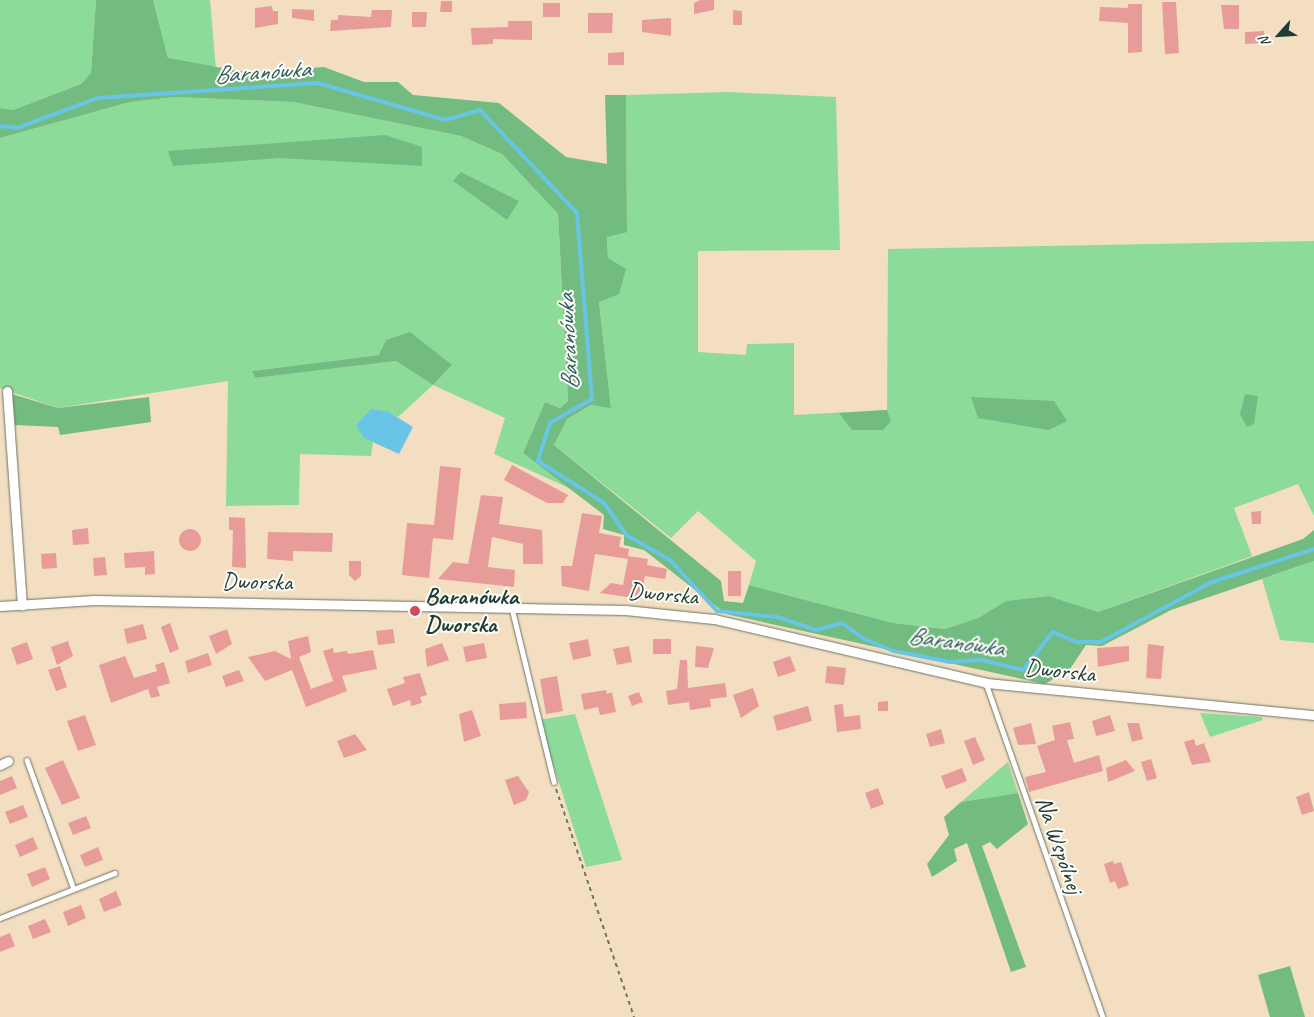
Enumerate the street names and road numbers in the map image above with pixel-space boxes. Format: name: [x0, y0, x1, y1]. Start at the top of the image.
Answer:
street label: Dworska: [222, 567, 292, 597]
street label: Dworska: [627, 577, 699, 611]
street label: Dworska: [1023, 653, 1097, 689]
street label: Na Wspólnej: [1029, 792, 1089, 898]

